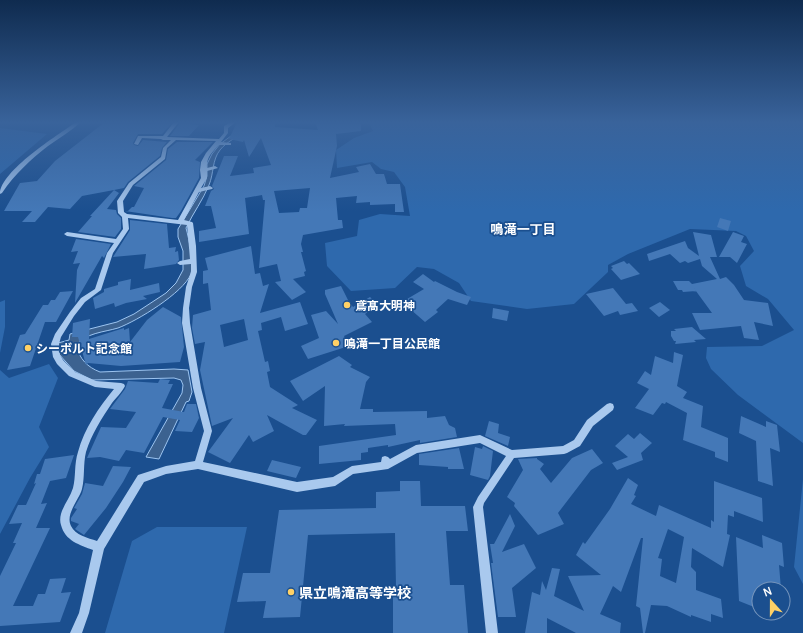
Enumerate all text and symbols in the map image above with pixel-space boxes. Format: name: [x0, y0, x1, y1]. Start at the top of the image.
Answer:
district label: 鳴滝一丁目: [490, 220, 556, 238]
place label: 鳶髙大明神: [355, 297, 415, 314]
marker: 鳶髙大明神: [342, 300, 352, 310]
place label: 鳴滝一丁目公民館: [344, 335, 440, 352]
marker: 鳴滝一丁目公民館: [331, 338, 341, 348]
place label: シーボルト記念館: [36, 340, 132, 357]
marker: シーボルト記念館: [23, 343, 33, 353]
north arrow: [751, 581, 791, 621]
place label: 県立鳴滝高等学校: [299, 583, 411, 602]
text: N: [761, 583, 774, 600]
marker: 県立鳴滝高等学校: [286, 587, 296, 597]

